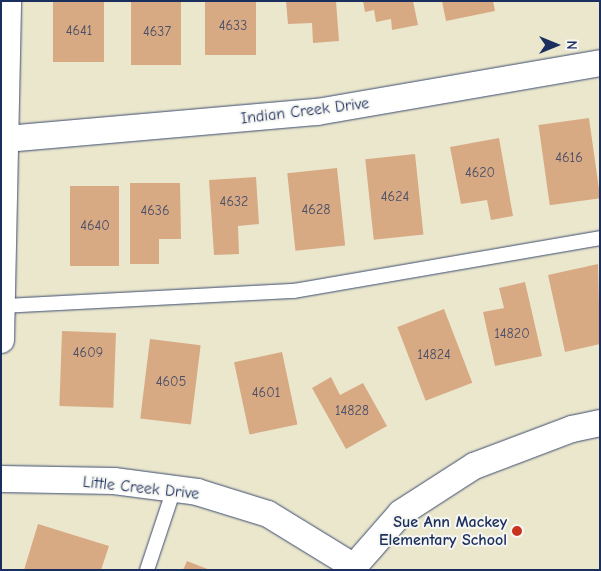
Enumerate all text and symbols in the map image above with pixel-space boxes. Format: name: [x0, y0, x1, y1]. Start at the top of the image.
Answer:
house number: 4633: [219, 18, 247, 34]
north arrow: [531, 20, 581, 70]
house number: 4641: [66, 23, 92, 39]
house number: 4637: [143, 24, 171, 40]
text: N: [563, 40, 580, 50]
street label: Indian Creek Drive: [240, 94, 370, 128]
house number: 4616: [555, 150, 583, 166]
house number: 4620: [465, 165, 495, 181]
house number: 4624: [381, 189, 409, 205]
house number: 4632: [220, 194, 248, 210]
house number: 4628: [302, 202, 330, 218]
house number: 4636: [140, 203, 170, 219]
house number: 4640: [80, 218, 110, 234]
house number: 14820: [494, 326, 530, 342]
house number: 4609: [73, 345, 103, 361]
house number: 14824: [417, 347, 451, 363]
house number: 4605: [156, 374, 186, 390]
house number: 4601: [252, 385, 280, 401]
house number: 14828: [335, 403, 369, 419]
street label: Little Creek Drive: [82, 472, 200, 504]
place label: Sue Ann Mackey Elementary School: [379, 512, 507, 550]
marker: Sue Ann Mackey Elementary School: [511, 525, 523, 537]

